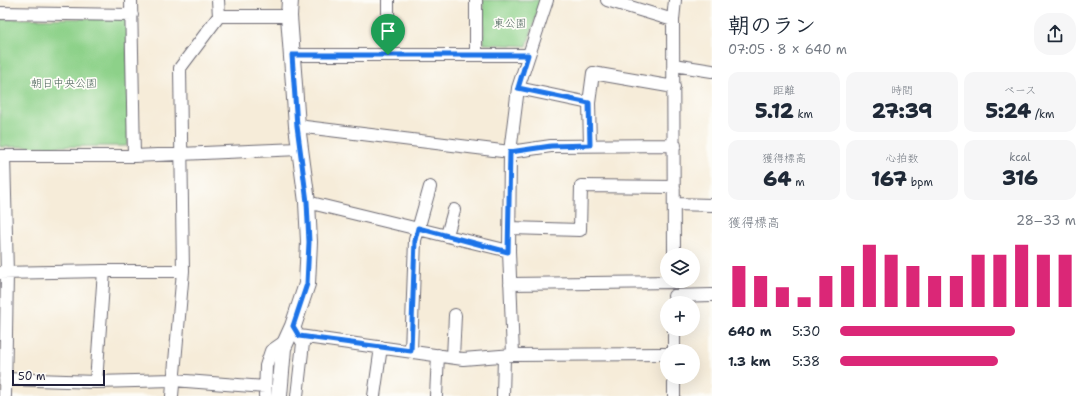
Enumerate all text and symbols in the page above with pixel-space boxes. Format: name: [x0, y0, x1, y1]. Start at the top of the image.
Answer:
text: 朝のラン: [728, 11, 816, 40]
button: share: [1034, 13, 1076, 55]
pin: [371, 14, 405, 55]
park label: 東公園: [494, 16, 527, 31]
icon: arrive: [377, 20, 399, 42]
text: 07:05 · 8 × 640 m: [728, 41, 847, 58]
park label: 朝日中央公園: [31, 76, 97, 91]
text: 距離: [773, 83, 795, 98]
text: 時間: [891, 83, 913, 98]
text: ペース: [1004, 83, 1036, 98]
text: 5.12: [755, 98, 794, 124]
text: 27:39: [872, 98, 932, 124]
text: 5:24: [985, 98, 1031, 124]
text: km: [794, 107, 813, 122]
text: /km: [1031, 107, 1055, 122]
text: kcal: [1009, 150, 1031, 165]
text: 獲得標高: [762, 151, 806, 166]
text: 心拍数: [886, 151, 919, 166]
text: 316: [1002, 165, 1038, 191]
text: 64: [763, 166, 791, 192]
text: 167: [871, 166, 907, 192]
text: m: [791, 175, 805, 190]
text: bpm: [907, 175, 933, 190]
text: 28–33 m: [1016, 212, 1076, 229]
text: 獲得標高: [728, 214, 780, 231]
map controls: [660, 248, 700, 384]
button: layers: [660, 248, 700, 288]
button: +: [660, 296, 700, 336]
text: 640 m: [728, 323, 772, 340]
text: 5:30: [792, 323, 820, 340]
button: −: [660, 344, 700, 384]
text: 1.3 km: [728, 353, 771, 370]
text: 5:38: [792, 353, 820, 370]
scale bar: [12, 368, 105, 387]
text: 50 m: [18, 369, 46, 384]

